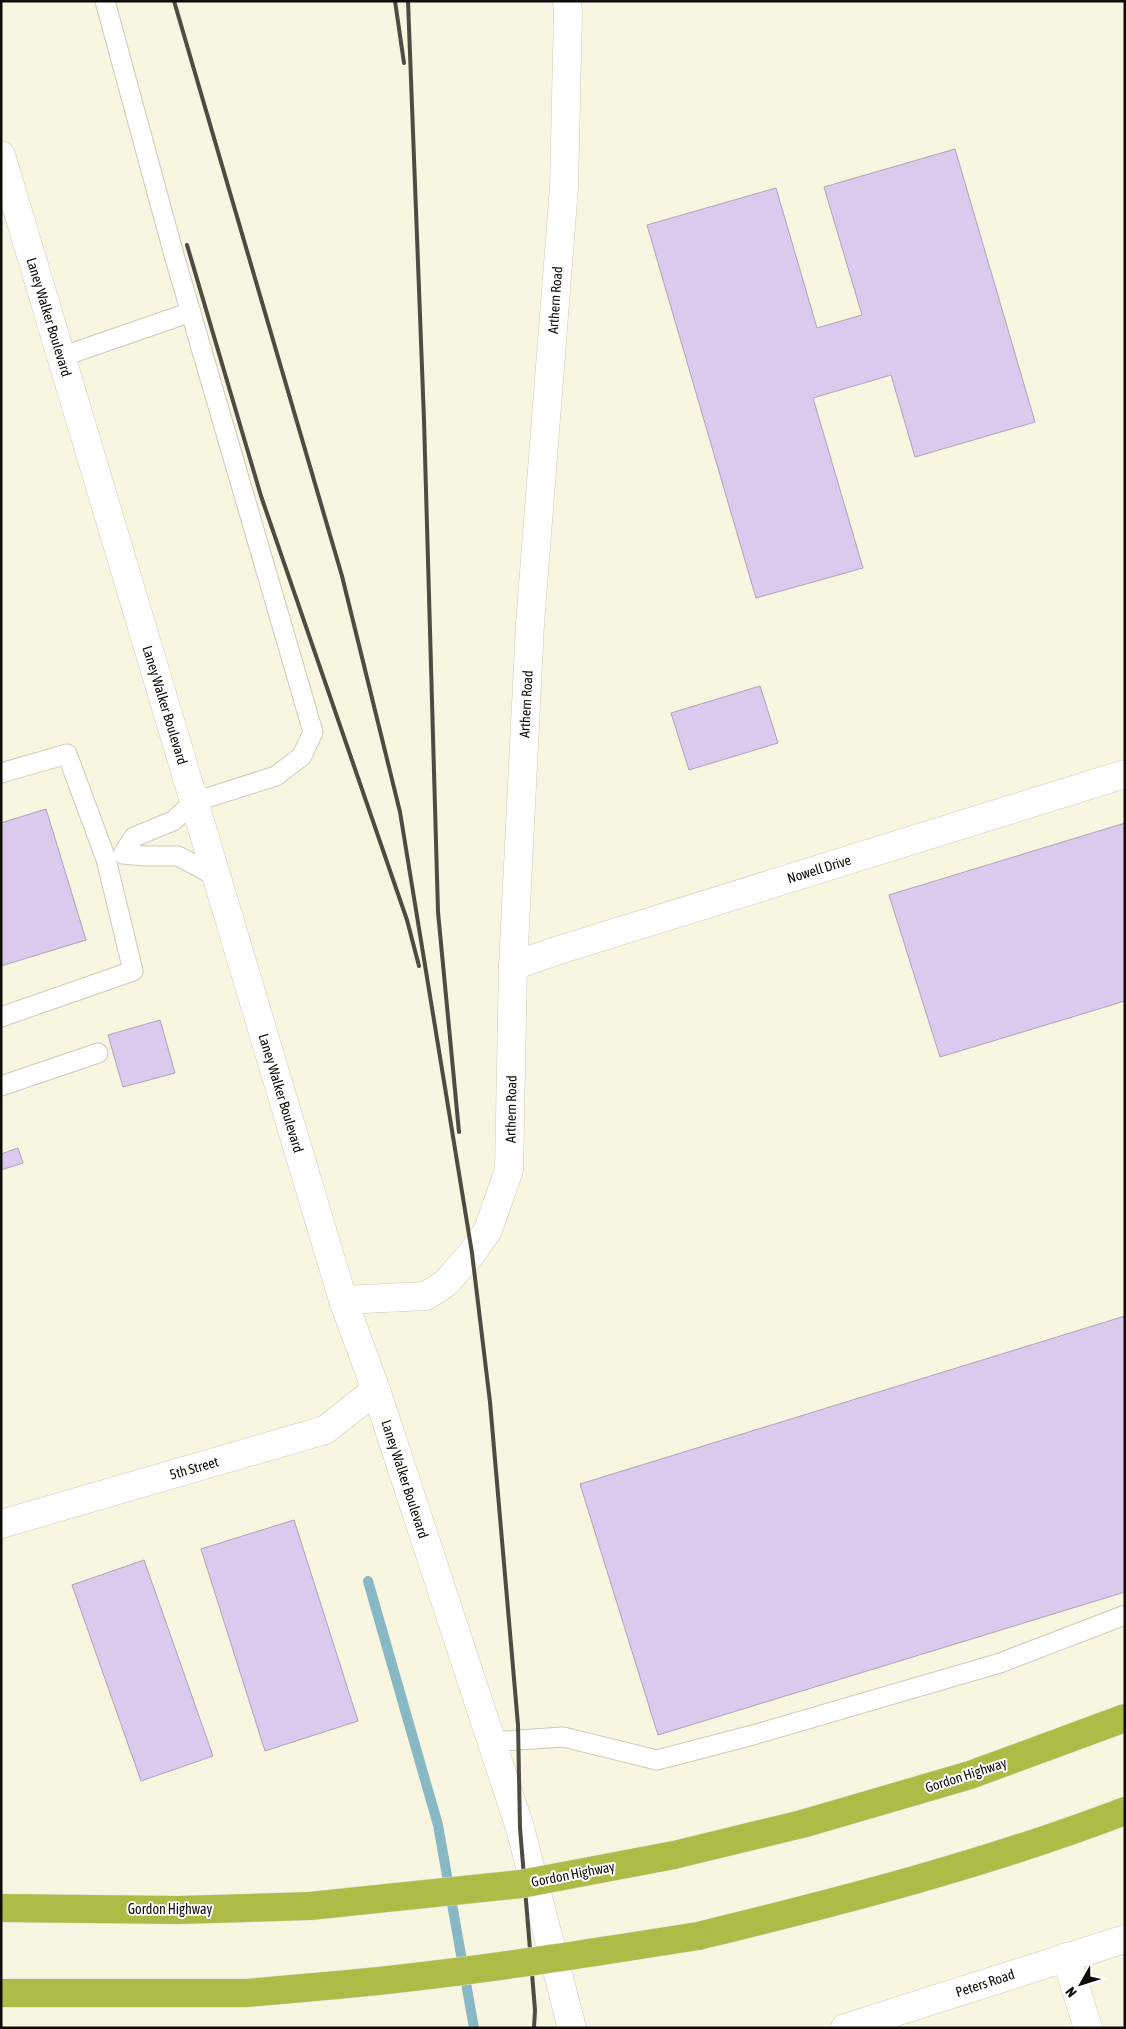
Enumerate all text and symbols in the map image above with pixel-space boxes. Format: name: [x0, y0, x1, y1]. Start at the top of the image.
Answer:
street label: Laney Walker Boulevard: [23, 256, 75, 378]
street label: Arthern Road: [545, 266, 565, 334]
street label: Laney Walker Boulevard: [139, 644, 191, 766]
street label: Arthern Road: [516, 670, 536, 738]
street label: Nowell Drive: [785, 852, 853, 886]
street label: Laney Walker Boulevard: [255, 1032, 307, 1154]
street label: Arthern Road: [502, 1075, 520, 1143]
street label: Laney Walker Boulevard: [378, 1418, 432, 1540]
street label: 5th Street: [168, 1453, 220, 1483]
street label: Gordon Highway: [923, 1754, 1009, 1796]
street label: Gordon Highway: [530, 1858, 616, 1890]
street label: Gordon Highway: [128, 1901, 213, 1917]
north arrow: [1056, 1959, 1106, 2009]
street label: Peters Road: [953, 1966, 1017, 2000]
text: N: [1062, 1984, 1080, 2000]

